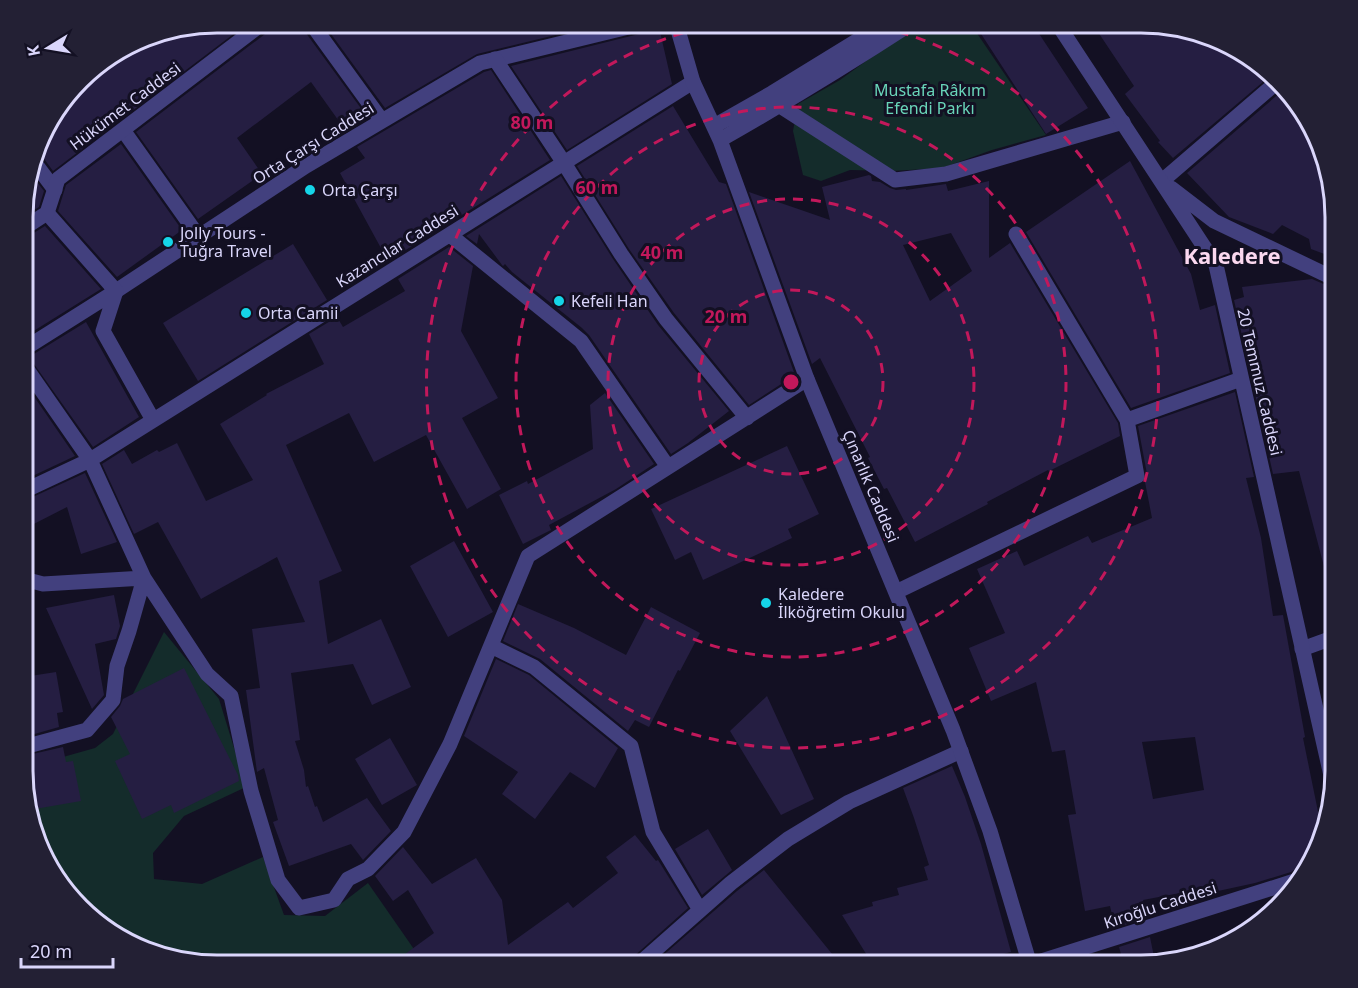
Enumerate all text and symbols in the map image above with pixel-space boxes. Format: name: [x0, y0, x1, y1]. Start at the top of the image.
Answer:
north arrow: [18, 18, 78, 78]
text: K: [21, 43, 45, 58]
street label: Hükümet Caddesi: [65, 57, 185, 155]
park label: Mustafa Râkım Efendi Parkı: [874, 79, 986, 119]
street label: Orta Çarşı Caddesi: [248, 97, 378, 189]
text: 80 m: [511, 110, 553, 134]
text: 60 m: [576, 175, 618, 199]
place label: Orta Çarşı: [322, 179, 398, 201]
marker: Orta Çarşı: [303, 183, 317, 197]
street label: Kazancılar Caddesi: [332, 199, 462, 293]
place label: Jolly Tours - Tuğra Travel: [178, 222, 272, 262]
marker: Jolly Tours - Tuğra Travel: [161, 235, 175, 249]
text: 40 m: [641, 240, 683, 264]
district label: Kaledere: [1183, 240, 1281, 270]
place label: Kefeli Han: [571, 290, 648, 312]
marker: Kefeli Han: [552, 294, 566, 308]
place label: Orta Camii: [258, 302, 338, 324]
text: 20 m: [705, 304, 747, 328]
marker: Orta Camii: [239, 306, 253, 320]
street label: 20 Temmuz Caddesi: [1232, 306, 1288, 458]
centre of rings: [781, 372, 801, 392]
street label: Çınarlık Caddesi: [837, 426, 905, 546]
place label: Kaledere İlköğretim Okulu: [778, 583, 905, 623]
marker: Kaledere İlköğretim Okulu: [759, 596, 773, 610]
street label: Kıroğlu Caddesi: [1101, 876, 1219, 934]
scale bar: [21, 931, 112, 969]
text: 20 m: [30, 939, 72, 963]

